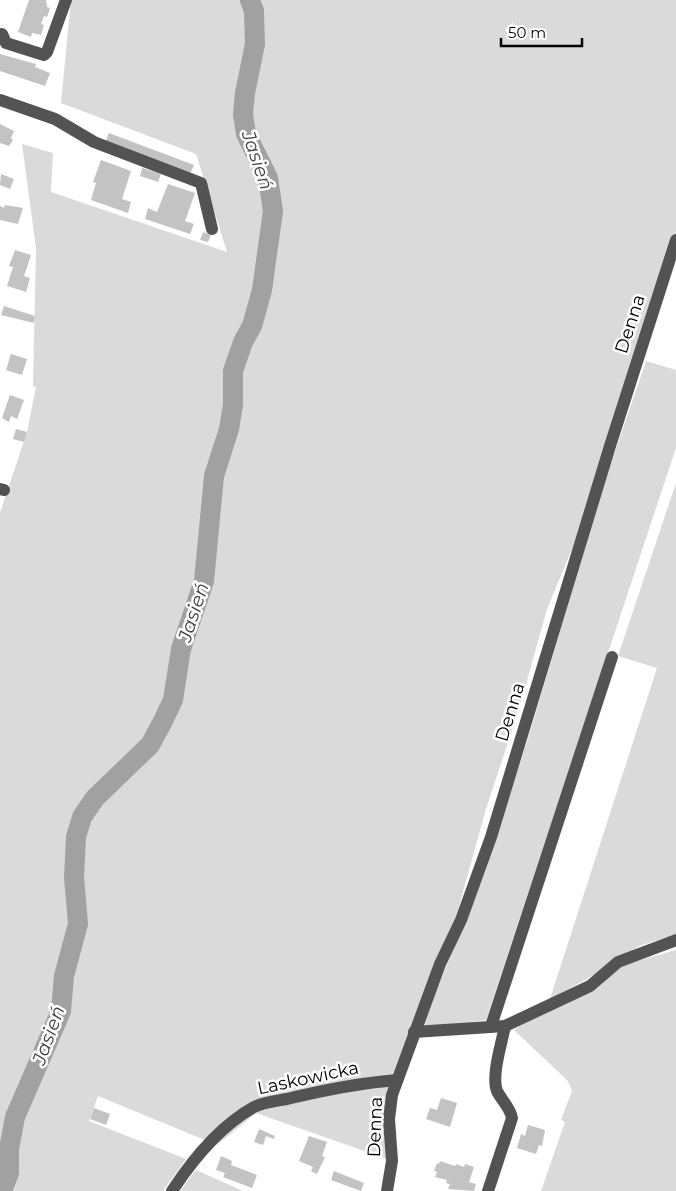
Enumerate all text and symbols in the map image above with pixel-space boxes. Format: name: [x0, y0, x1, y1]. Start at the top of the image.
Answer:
scale bar: [501, 15, 582, 47]
text: 50 m: [508, 23, 546, 42]
water label: Jasień: [236, 127, 278, 193]
street label: Denna: [610, 292, 650, 356]
water label: Jasień: [173, 580, 214, 646]
street label: Denna: [491, 680, 529, 744]
water label: Jasień: [27, 1003, 70, 1069]
street label: Laskowicka: [255, 1057, 361, 1099]
street label: Denna: [363, 1096, 387, 1158]

